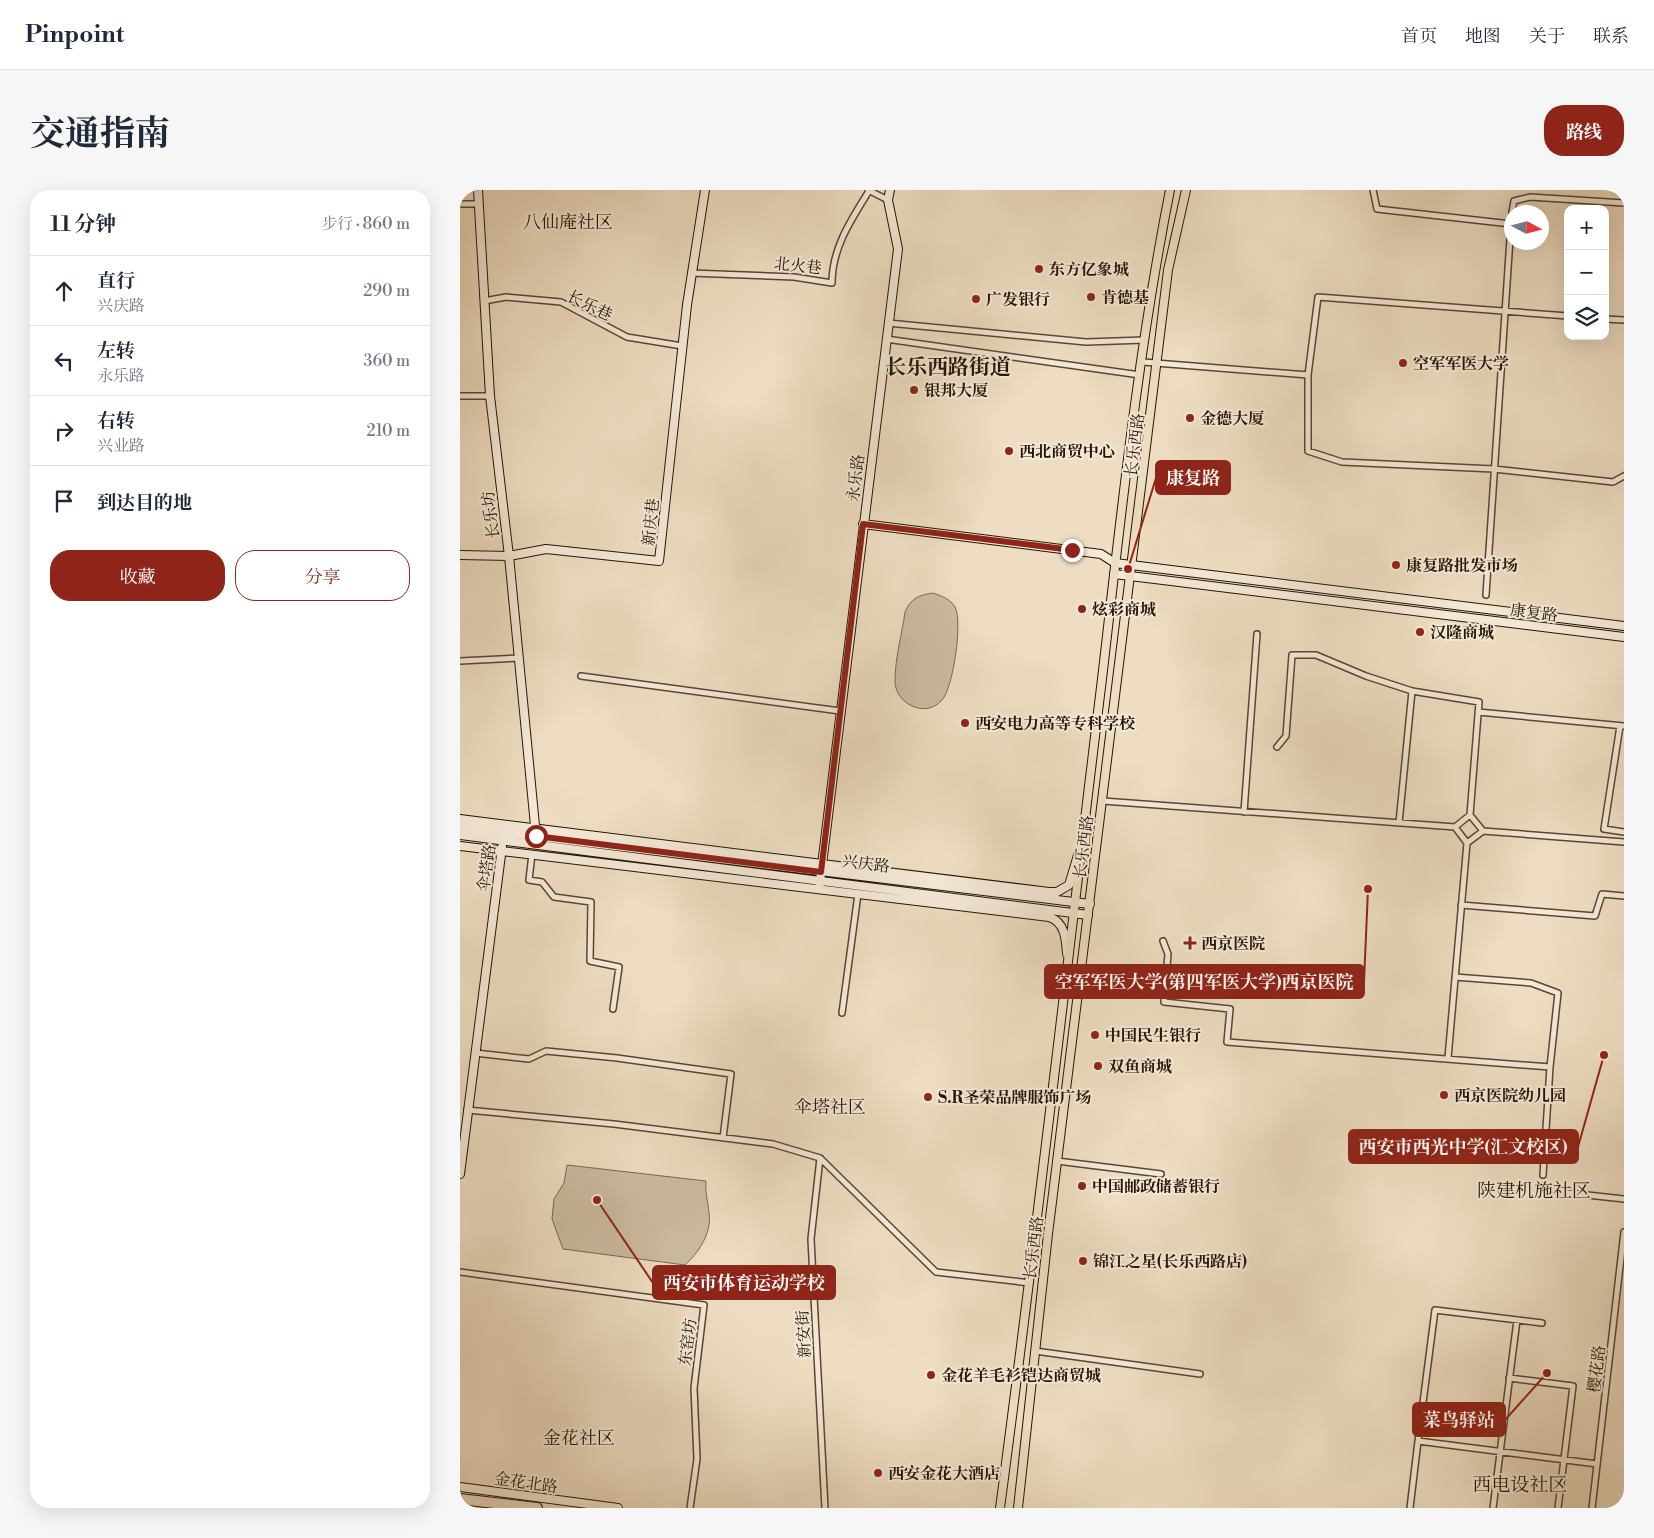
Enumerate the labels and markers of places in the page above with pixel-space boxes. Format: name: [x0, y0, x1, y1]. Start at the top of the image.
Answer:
place label: 东方亿象城: [1049, 260, 1129, 280]
marker: 东方亿象城: [1033, 263, 1045, 275]
place label: 肯德基: [1101, 288, 1149, 308]
place label: 广发银行: [986, 290, 1050, 310]
marker: 肯德基: [1085, 291, 1097, 303]
marker: 广发银行: [970, 293, 982, 305]
place label: 空军军医大学: [1413, 354, 1509, 374]
marker: 空军军医大学: [1397, 357, 1409, 369]
place label: 银邦大厦: [924, 381, 988, 401]
marker: 银邦大厦: [908, 384, 920, 396]
place label: 金德大厦: [1200, 409, 1264, 429]
marker: 金德大厦: [1184, 412, 1196, 424]
place label: 西北商贸中心: [1019, 442, 1115, 462]
marker: 西北商贸中心: [1003, 445, 1015, 457]
callout: 康复路: [1156, 461, 1230, 494]
place label: 康复路批发市场: [1406, 556, 1518, 576]
marker: 康复路批发市场: [1390, 559, 1402, 571]
place label: 炫彩商城: [1092, 600, 1156, 620]
marker: 炫彩商城: [1076, 603, 1088, 615]
place label: 汉隆商城: [1430, 623, 1494, 643]
marker: 汉隆商城: [1414, 626, 1426, 638]
place label: 西安电力高等专科学校: [975, 714, 1135, 734]
marker: 西安电力高等专科学校: [959, 717, 971, 729]
place label: 西京医院: [1201, 934, 1265, 954]
marker: 西京医院: [1183, 936, 1197, 950]
callout: 空军军医大学(第四军医大学)西京医院: [1045, 965, 1364, 998]
place label: 中国民生银行: [1105, 1026, 1201, 1046]
marker: 中国民生银行: [1089, 1029, 1101, 1041]
place label: 双鱼商城: [1108, 1057, 1172, 1077]
marker: 双鱼商城: [1092, 1060, 1104, 1072]
place label: 西京医院幼儿园: [1454, 1086, 1566, 1106]
place label: S.R圣荣品牌服饰广场: [938, 1088, 1091, 1108]
marker: 西京医院幼儿园: [1438, 1089, 1450, 1101]
marker: S.R圣荣品牌服饰广场: [922, 1091, 934, 1103]
callout: 西安市西光中学(汇文校区): [1349, 1130, 1578, 1163]
place label: 中国邮政储蓄银行: [1092, 1177, 1220, 1197]
marker: 中国邮政储蓄银行: [1076, 1180, 1088, 1192]
place label: 锦江之星(长乐西路店): [1093, 1252, 1247, 1272]
marker: 锦江之星(长乐西路店): [1077, 1255, 1089, 1267]
callout: 西安市体育运动学校: [653, 1266, 835, 1299]
place label: 金花羊毛衫铠达商贸城: [941, 1366, 1101, 1386]
marker: 金花羊毛衫铠达商贸城: [925, 1369, 937, 1381]
callout: 菜鸟驿站: [1413, 1403, 1505, 1436]
place label: 西安金花大酒店: [888, 1464, 1000, 1484]
marker: 西安金花大酒店: [872, 1467, 884, 1479]

